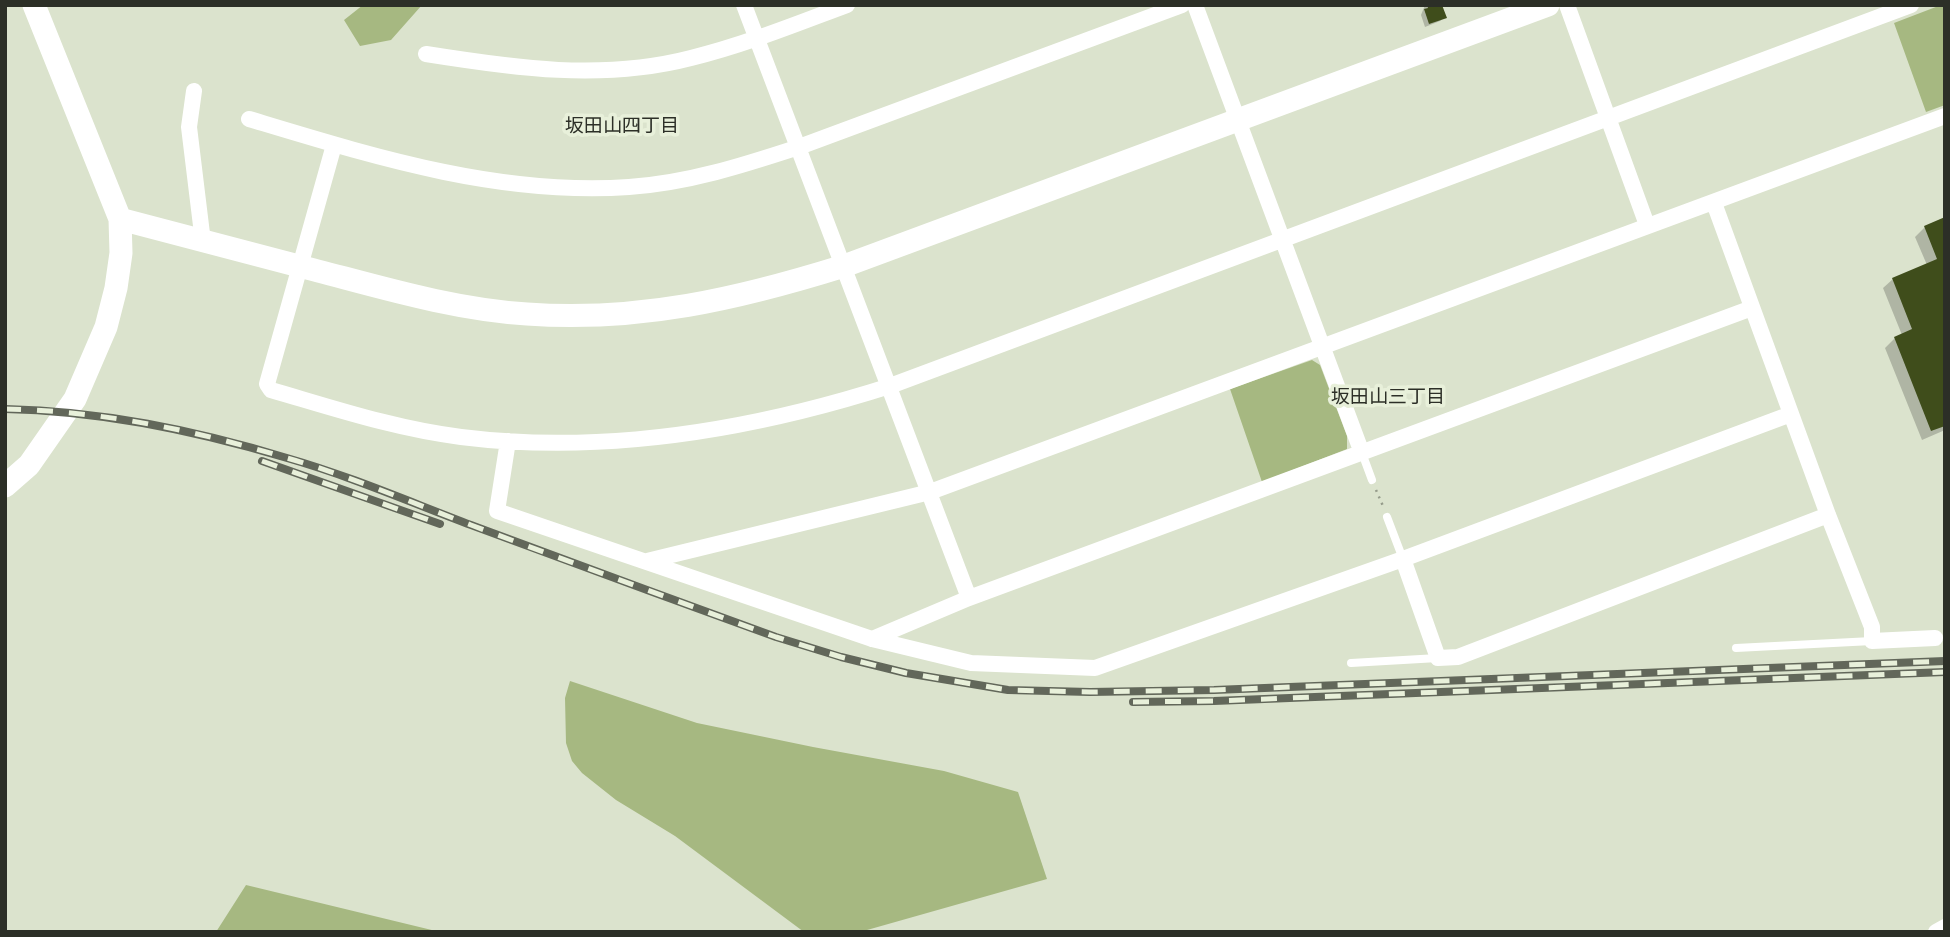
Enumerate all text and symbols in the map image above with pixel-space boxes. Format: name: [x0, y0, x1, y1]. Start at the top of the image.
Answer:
district label: 坂田山四丁目: [565, 116, 679, 138]
district label: 坂田山三丁目: [1331, 387, 1445, 409]

